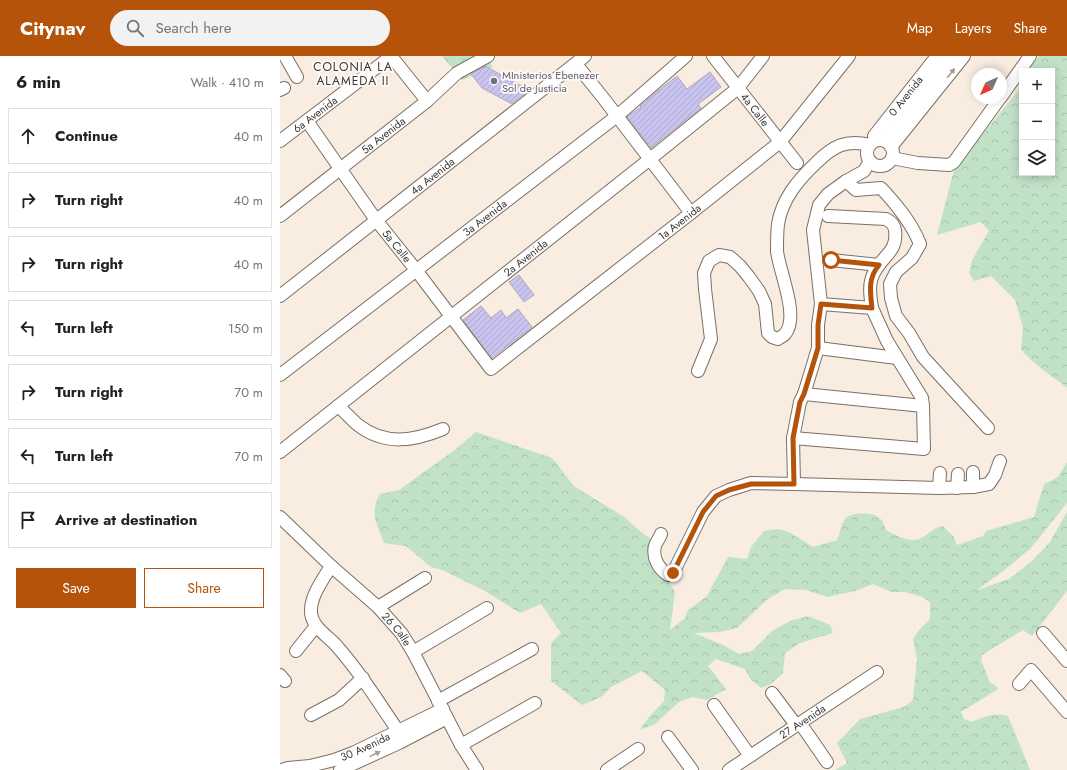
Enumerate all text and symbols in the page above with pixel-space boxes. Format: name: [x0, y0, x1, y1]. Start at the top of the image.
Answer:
search box: [110, 10, 390, 46]
text: Citynav: [20, 15, 86, 42]
icon: search: [124, 17, 146, 39]
text: Search here: [156, 17, 231, 39]
text: Map: [907, 18, 933, 38]
text: Layers: [955, 18, 991, 38]
text: Share: [1013, 18, 1047, 38]
district label: COLONIA LA ALAMEDA II: [313, 58, 393, 90]
place label: MInisterios Ebenezer Sol de Justicia: [502, 67, 599, 96]
one-way arrow: [947, 67, 955, 78]
north arrow: [971, 68, 1007, 104]
map controls: [1019, 68, 1055, 176]
button: +: [1019, 68, 1055, 104]
text: 6 min: [16, 70, 61, 94]
street label: 0 Avenida: [885, 72, 926, 119]
text: Walk · 410 m: [190, 73, 264, 92]
marker: MInisterios Ebenezer Sol de Justicia: [489, 76, 499, 86]
street label: 4a Calle: [737, 89, 773, 130]
street label: 6a Avenida: [289, 92, 341, 137]
button: −: [1019, 104, 1055, 140]
street label: 5a Avenida: [358, 113, 409, 158]
icon: ahead: [17, 125, 39, 147]
text: Continue: [55, 125, 118, 147]
text: 40 m: [234, 127, 263, 146]
button: layers: [1019, 140, 1055, 176]
street label: 4a Avenida: [407, 154, 458, 199]
icon: right: [17, 189, 39, 211]
text: Turn right: [55, 189, 123, 211]
text: 40 m: [234, 191, 263, 210]
street label: 3a Avenida: [459, 196, 510, 240]
street label: 1a Avenida: [655, 200, 704, 244]
street label: 5a Calle: [379, 226, 415, 266]
street label: 2a Avenida: [500, 235, 551, 280]
route start: [822, 251, 840, 269]
icon: right: [17, 253, 39, 275]
text: Turn right: [55, 253, 123, 275]
text: 40 m: [234, 255, 263, 274]
icon: left: [17, 317, 39, 339]
text: Turn left: [55, 317, 113, 339]
text: 150 m: [228, 319, 263, 338]
icon: right: [17, 381, 39, 403]
text: Turn right: [55, 381, 123, 403]
text: 70 m: [234, 383, 263, 402]
icon: left: [17, 445, 39, 467]
text: Turn left: [55, 445, 113, 467]
text: 70 m: [234, 447, 263, 466]
icon: arrive: [17, 509, 39, 531]
text: Arrive at destination: [55, 509, 197, 531]
route end: [664, 564, 682, 582]
button: Save: [16, 568, 136, 608]
button: Share: [144, 568, 264, 608]
street label: 26 Calle: [378, 609, 416, 649]
street label: 27 Avenida: [776, 700, 829, 743]
street label: 30 Avenida: [338, 728, 393, 765]
one-way arrow: [370, 751, 381, 757]

